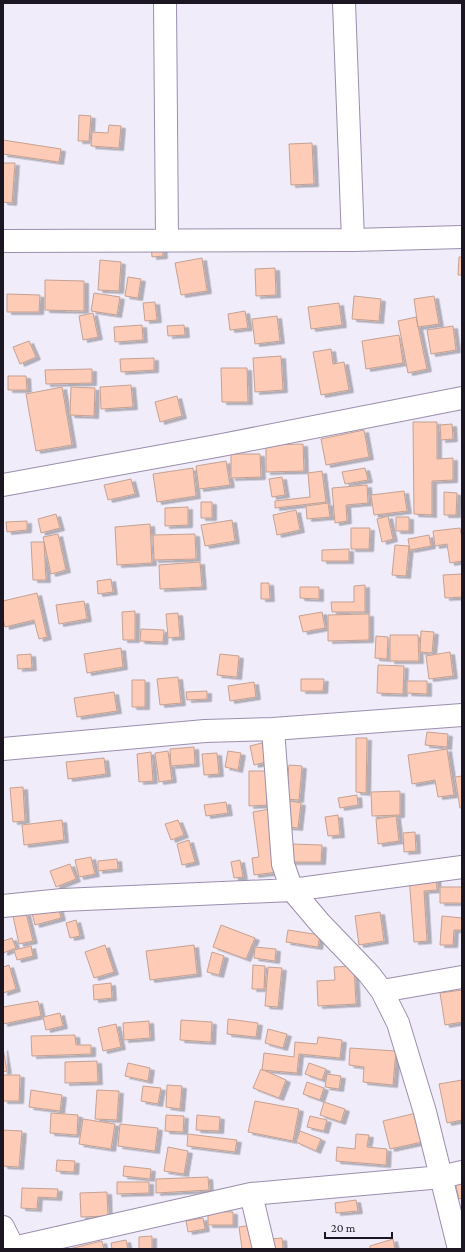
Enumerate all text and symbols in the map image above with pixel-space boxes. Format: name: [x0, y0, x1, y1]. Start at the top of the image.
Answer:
scale bar: [325, 1214, 392, 1240]
text: 20 m: [331, 1221, 356, 1235]

